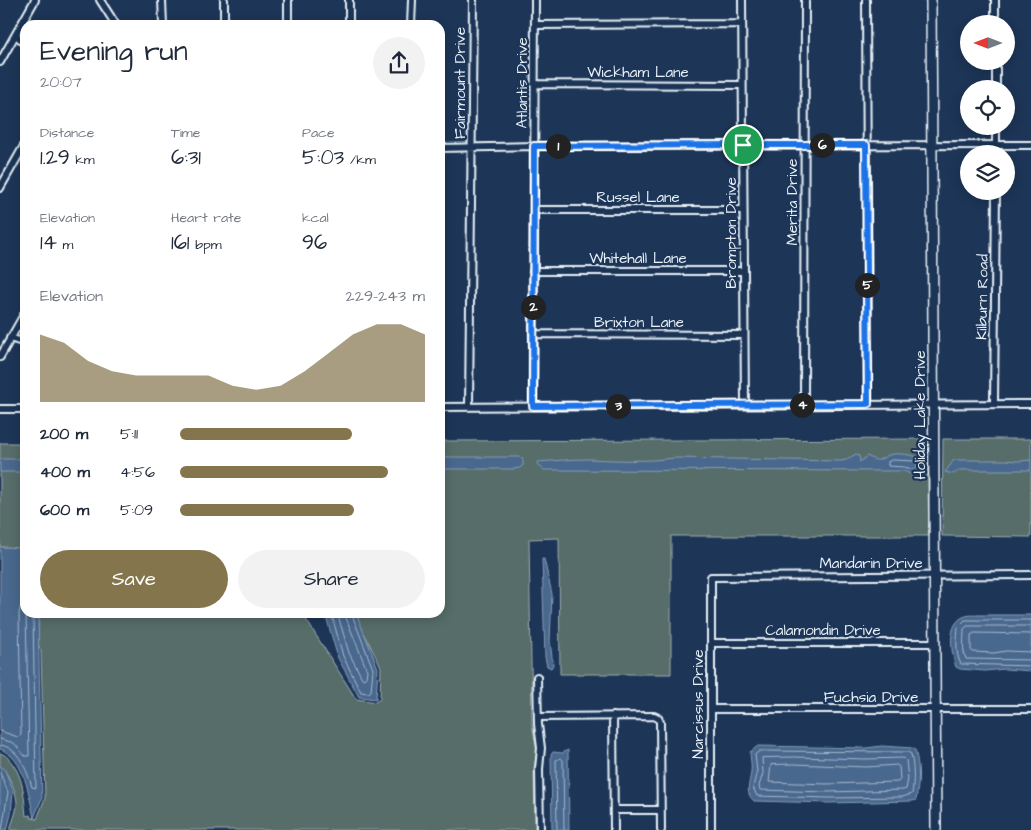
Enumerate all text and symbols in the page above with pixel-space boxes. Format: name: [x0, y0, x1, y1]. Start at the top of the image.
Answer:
north arrow: [960, 15, 1015, 70]
map controls: [960, 15, 1015, 200]
street label: Fairmount Drive: [450, 27, 471, 139]
text: Evening run: [40, 32, 188, 71]
button: share: [373, 37, 425, 89]
street label: Atlantis Drive: [512, 37, 533, 129]
street label: Wickham Lane: [587, 62, 689, 83]
text: 20:07: [40, 71, 82, 93]
button: locate: [960, 80, 1015, 135]
text: Distance: [40, 123, 94, 143]
text: Time: [171, 123, 200, 143]
text: Pace: [302, 123, 334, 143]
pin: [722, 124, 764, 166]
icon: arrive: [729, 131, 757, 159]
pin: 6: [810, 132, 834, 158]
pin: 1: [546, 134, 570, 158]
text: 6: [818, 135, 827, 155]
text: 1: [558, 136, 559, 156]
text: 1.29: [40, 143, 70, 172]
text: 6:31: [171, 143, 201, 172]
text: 5:03: [302, 143, 344, 172]
button: layers: [960, 145, 1015, 200]
text: km: [70, 150, 95, 170]
text: /km: [344, 150, 376, 170]
street label: Merita Drive: [782, 159, 803, 245]
street label: Brompton Drive: [721, 177, 742, 289]
street label: Russel Lane: [596, 187, 680, 208]
text: Elevation: [40, 208, 95, 228]
text: Heart rate: [171, 208, 241, 228]
text: kcal: [302, 208, 329, 228]
text: 14: [40, 228, 57, 257]
text: 161: [171, 228, 190, 257]
text: 96: [302, 228, 327, 257]
text: m: [57, 235, 74, 255]
text: bpm: [190, 235, 222, 255]
street label: Whitehall Lane: [589, 248, 687, 269]
street label: Kilburn Road: [971, 254, 994, 340]
pin: 5: [854, 272, 880, 298]
text: 5: [863, 275, 872, 295]
text: Elevation: [40, 285, 103, 307]
text: 229–243 m: [346, 285, 425, 307]
pin: 2: [520, 294, 546, 320]
text: 2: [529, 297, 538, 317]
street label: Brixton Lane: [594, 312, 684, 333]
street label: Holiday Lake Drive: [910, 350, 932, 480]
pin: 4: [790, 392, 814, 418]
pin: 3: [606, 394, 630, 418]
text: 4: [798, 395, 807, 415]
text: 3: [615, 396, 622, 416]
text: 200 m: [40, 423, 88, 445]
text: 5:11: [120, 423, 138, 445]
text: 400 m: [40, 461, 90, 483]
text: 4:56: [120, 461, 155, 483]
text: 600 m: [40, 499, 89, 521]
text: 5:09: [120, 499, 153, 521]
button: Save: [40, 550, 228, 608]
button: Share: [238, 550, 425, 608]
street label: Mandarin Drive: [819, 553, 923, 574]
street label: Calamondin Drive: [765, 620, 881, 641]
street label: Narcissus Drive: [688, 649, 709, 759]
street label: Fuchsia Drive: [824, 687, 918, 708]

